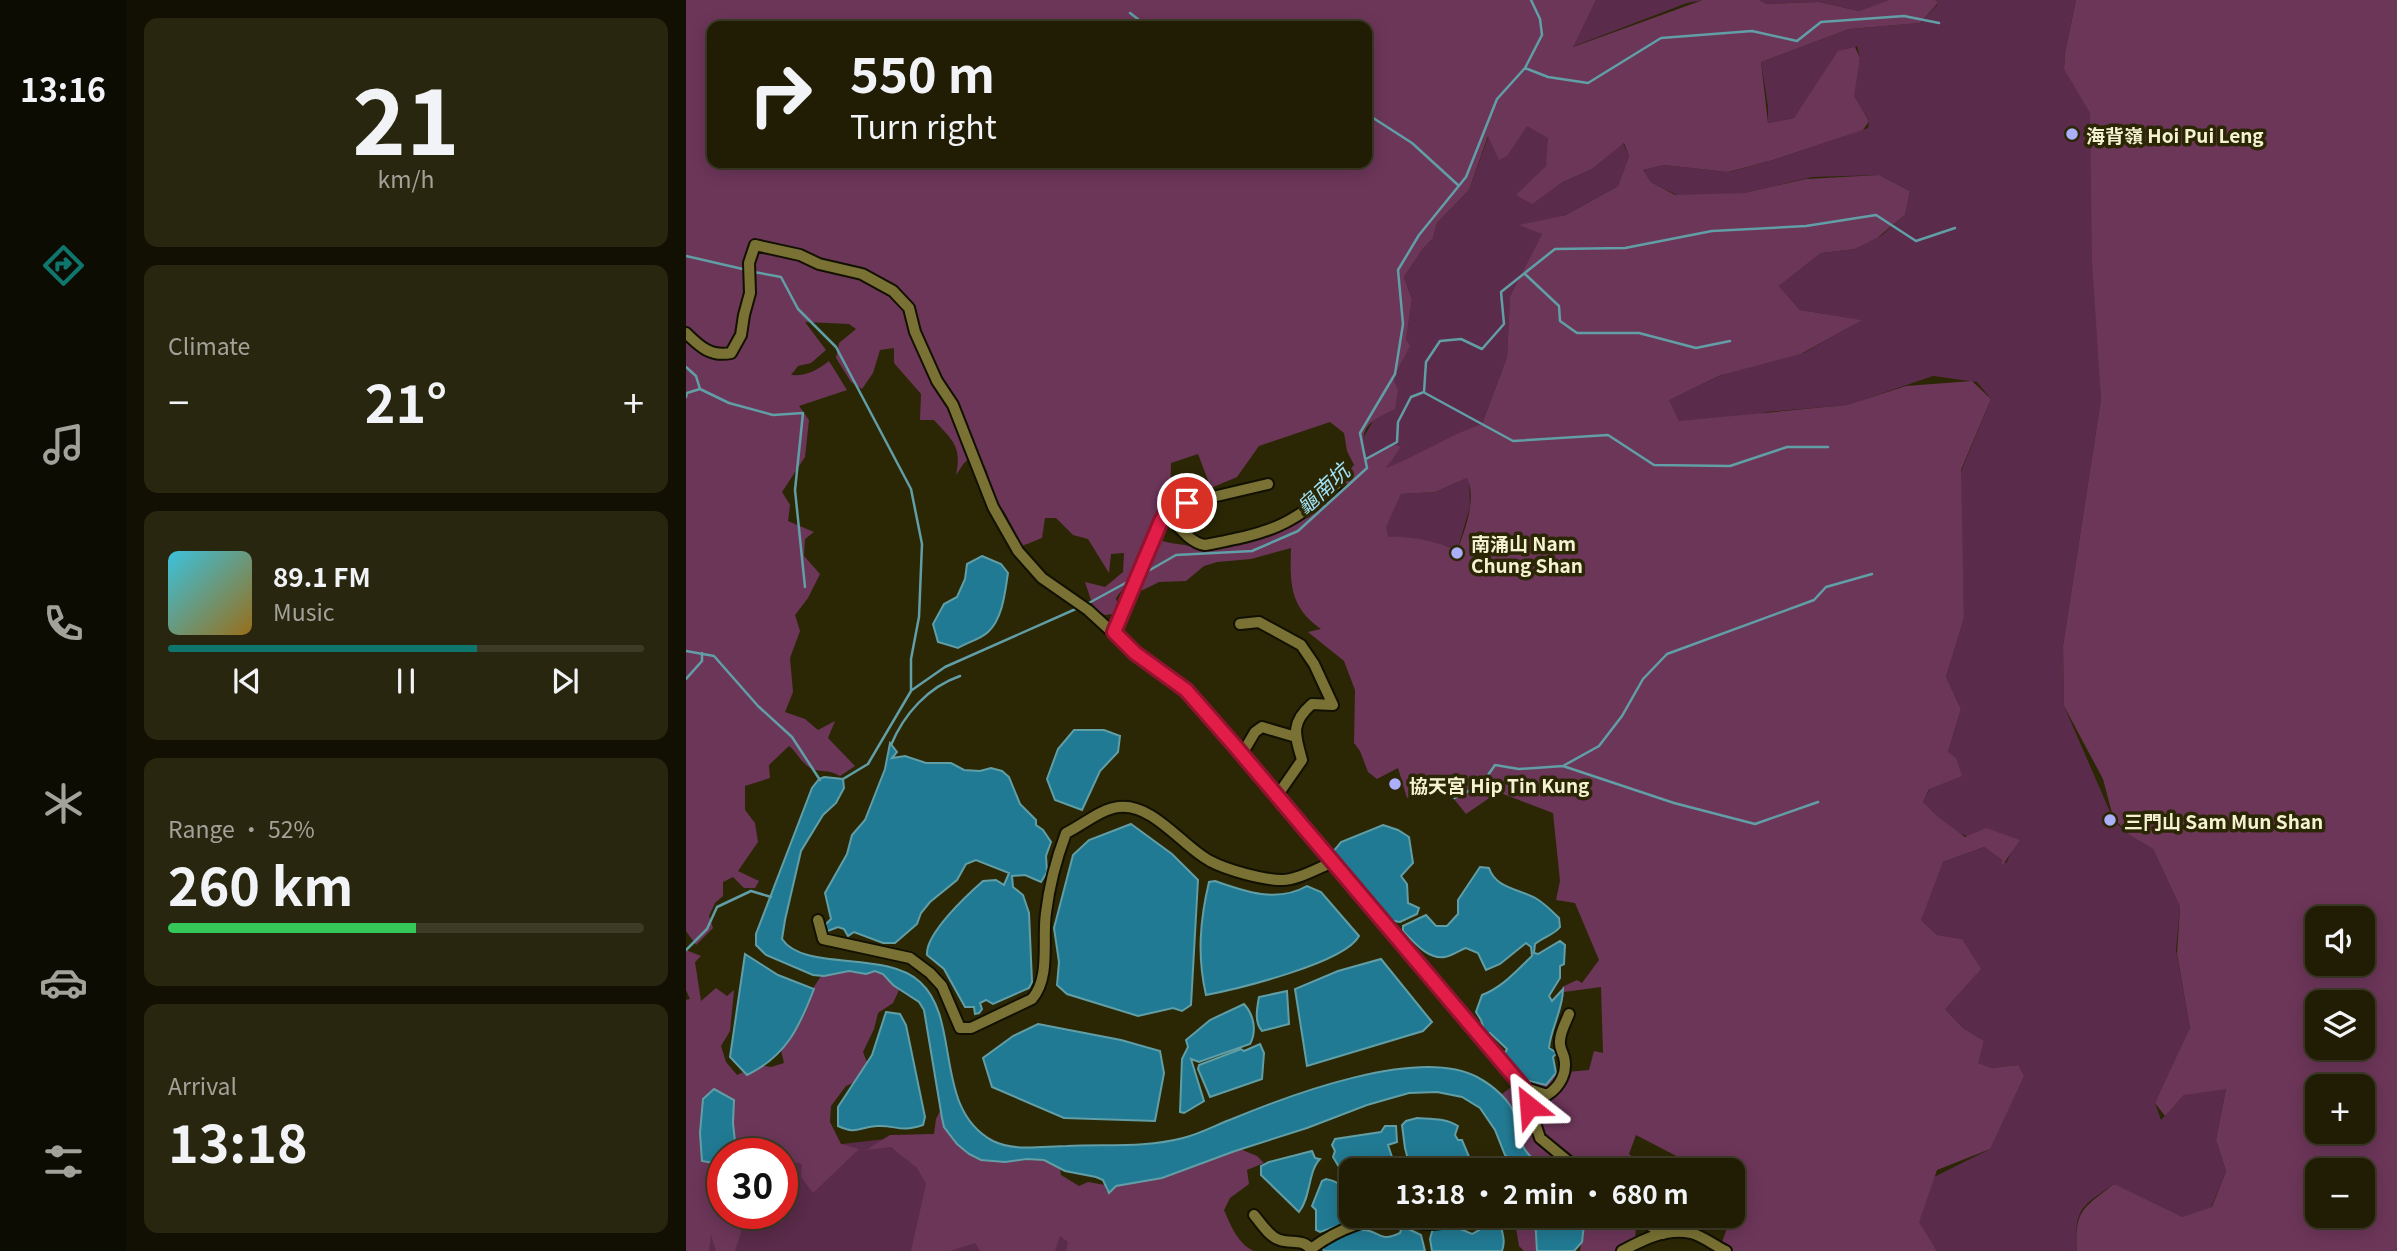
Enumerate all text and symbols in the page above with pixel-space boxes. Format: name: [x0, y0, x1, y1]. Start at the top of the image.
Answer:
text: 550 m: [850, 36, 995, 107]
text: 21: [352, 49, 460, 181]
icon: right: [735, 49, 826, 140]
text: 13:16: [20, 65, 106, 111]
text: Turn right: [850, 102, 997, 148]
place label: 海背嶺 Hoi Pui Leng: [2086, 121, 2264, 148]
marker: 海背嶺 Hoi Pui Leng: [2064, 126, 2080, 142]
text: km/h: [378, 161, 434, 195]
icon: directions: [39, 241, 88, 290]
text: Climate: [168, 328, 250, 362]
text: 21°: [365, 363, 447, 438]
text: −: [168, 373, 189, 428]
text: +: [623, 373, 644, 428]
icon: music: [39, 420, 88, 469]
water label: 龜南坑: [1289, 454, 1357, 520]
pin: [1157, 473, 1217, 533]
icon: arrive: [1168, 484, 1206, 522]
place label: 南涌山 Nam Chung Shan: [1471, 529, 1583, 578]
marker: 南涌山 Nam Chung Shan: [1449, 545, 1465, 561]
text: 89.1 FM: [273, 557, 371, 594]
text: Music: [273, 594, 334, 628]
icon: phone: [39, 599, 88, 648]
icon: previous: [228, 662, 266, 700]
icon: pause: [387, 662, 425, 700]
icon: next: [546, 662, 584, 700]
place label: 協天宮 Hip Tin Kung: [1409, 771, 1590, 798]
marker: 協天宮 Hip Tin Kung: [1387, 776, 1403, 792]
icon: climate: [39, 779, 88, 828]
place label: 三門山 Sam Mun Shan: [2124, 807, 2323, 834]
text: Range · 52%: [168, 811, 315, 845]
marker: 三門山 Sam Mun Shan: [2102, 812, 2118, 828]
text: 260 km: [168, 846, 353, 921]
map controls: [2305, 906, 2375, 1228]
button: sound: [2305, 906, 2375, 976]
icon: car: [39, 958, 88, 1007]
button: layers: [2305, 990, 2375, 1060]
text: Arrival: [168, 1068, 237, 1102]
position arrow: [1492, 1069, 1566, 1143]
button: +: [2305, 1074, 2375, 1144]
text: 13:18: [168, 1103, 308, 1178]
icon: filters: [39, 1137, 88, 1186]
speed limit sign: 30: [707, 1138, 798, 1229]
button: −: [2305, 1158, 2375, 1228]
text: 13:18 · 2 min · 680 m: [1395, 1174, 1689, 1211]

